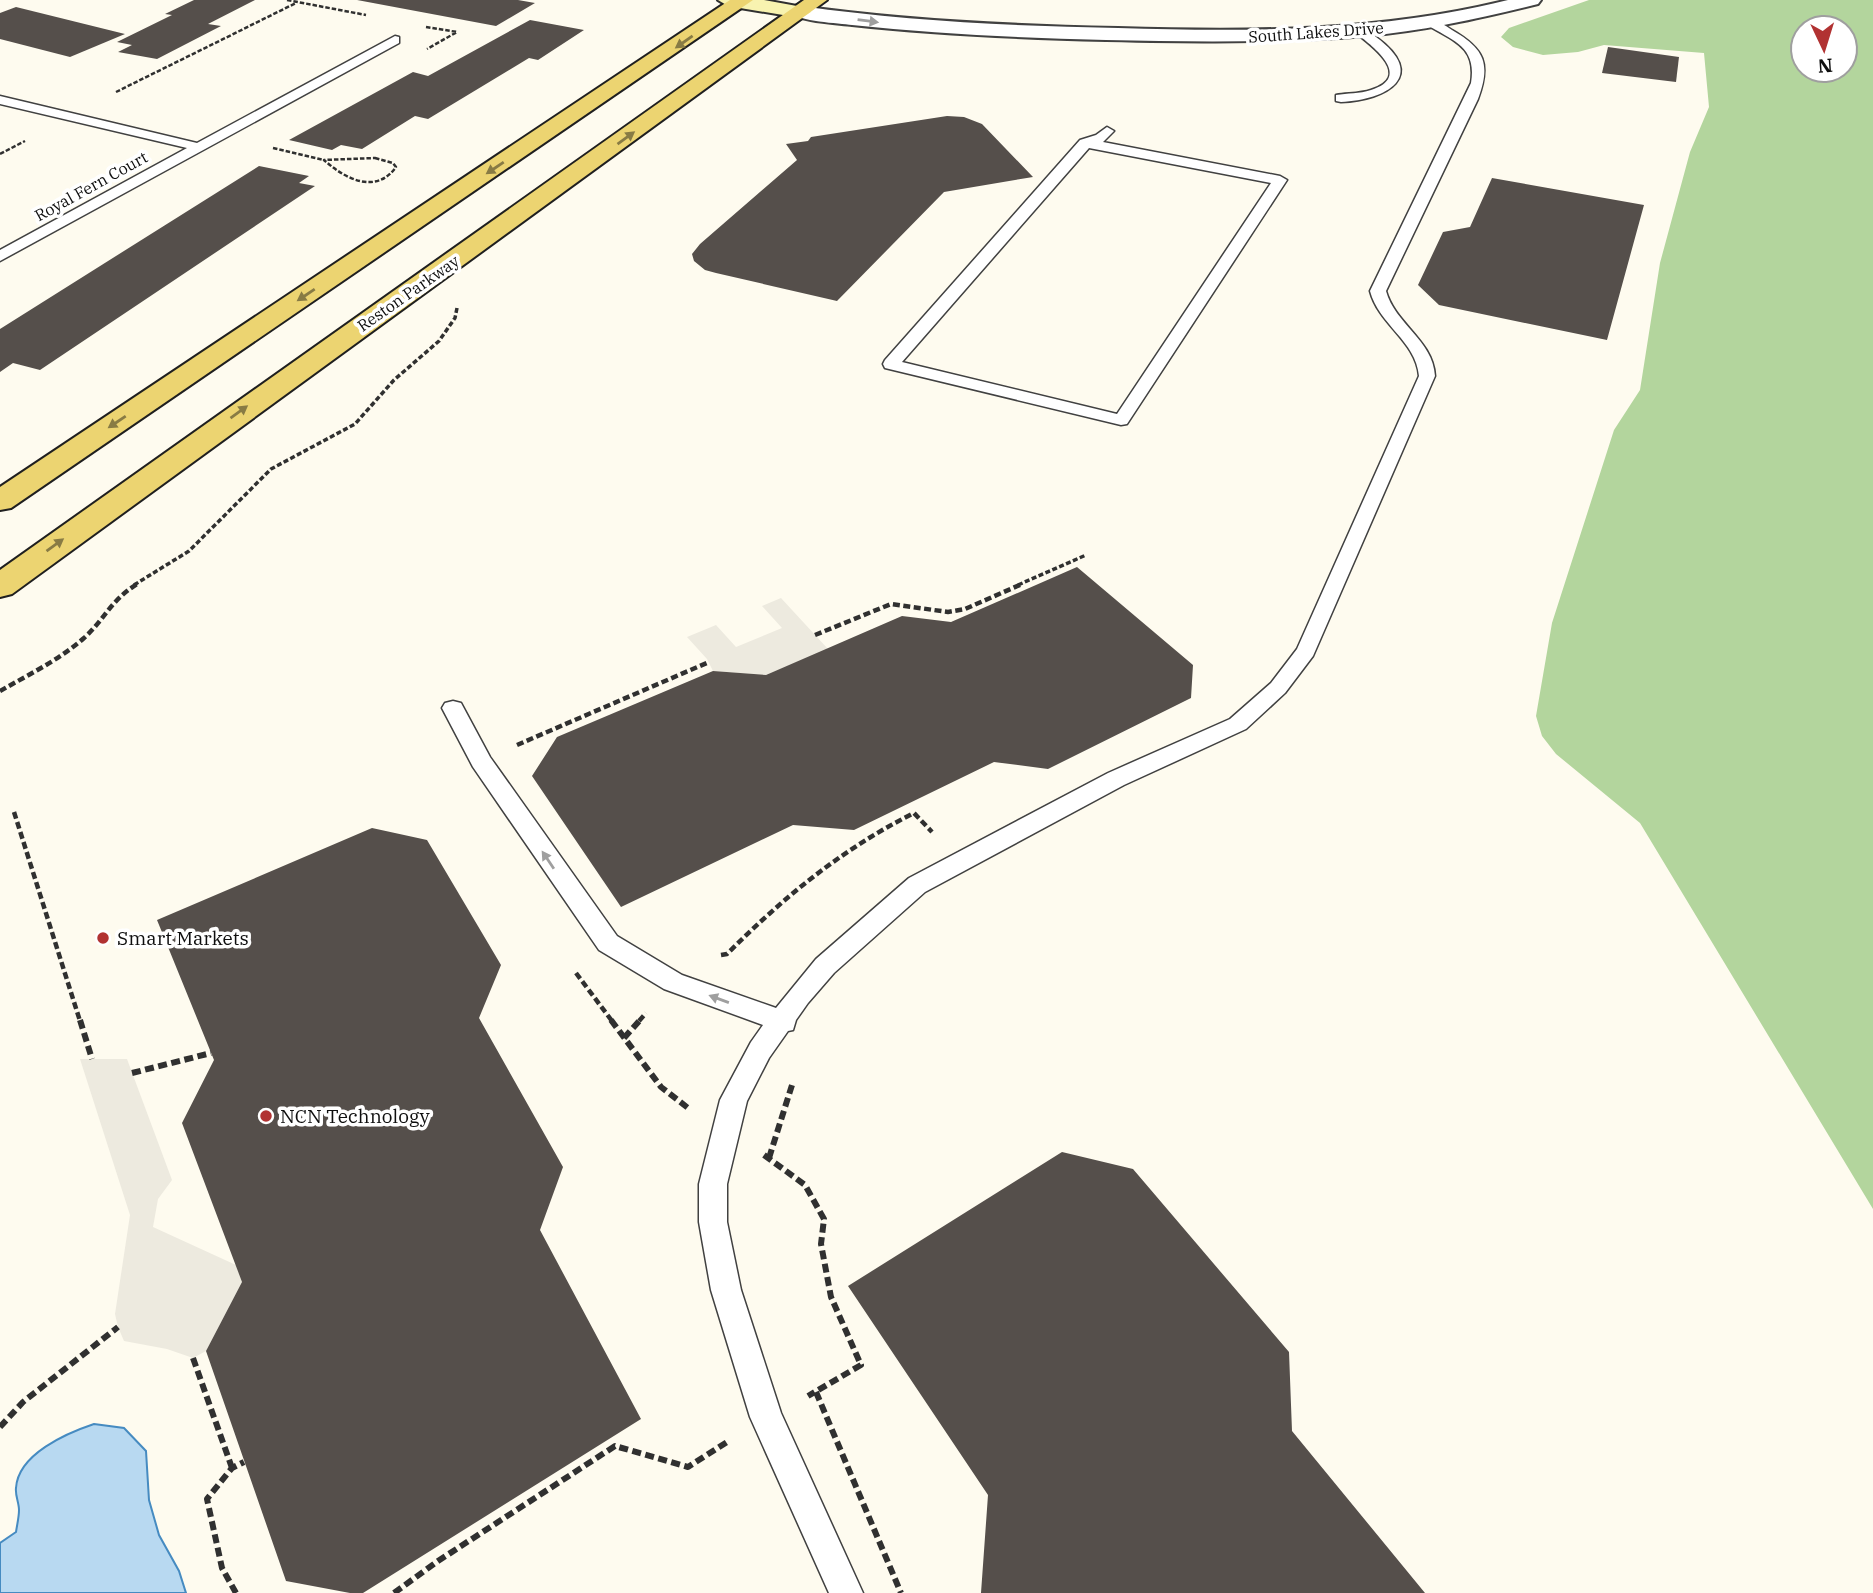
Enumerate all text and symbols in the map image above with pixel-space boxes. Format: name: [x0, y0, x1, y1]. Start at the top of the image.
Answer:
north arrow: [1789, 14, 1859, 84]
one-way arrow: [857, 16, 879, 27]
street label: South Lakes Drive: [1248, 17, 1384, 47]
one-way arrow: [675, 35, 693, 49]
text: N: [1817, 53, 1834, 78]
one-way arrow: [617, 131, 635, 145]
street label: Royal Fern Court: [31, 147, 151, 225]
one-way arrow: [486, 161, 504, 175]
street label: Reston Parkway: [353, 250, 463, 336]
one-way arrow: [297, 288, 315, 302]
one-way arrow: [230, 405, 248, 419]
one-way arrow: [107, 415, 127, 428]
one-way arrow: [46, 539, 64, 553]
one-way arrow: [542, 850, 555, 870]
place label: Smart Markets: [117, 926, 249, 950]
marker: Smart Markets: [95, 930, 111, 946]
one-way arrow: [709, 993, 730, 1004]
place label: NCN Technology: [280, 1104, 430, 1128]
marker: NCN Technology: [258, 1108, 274, 1124]

